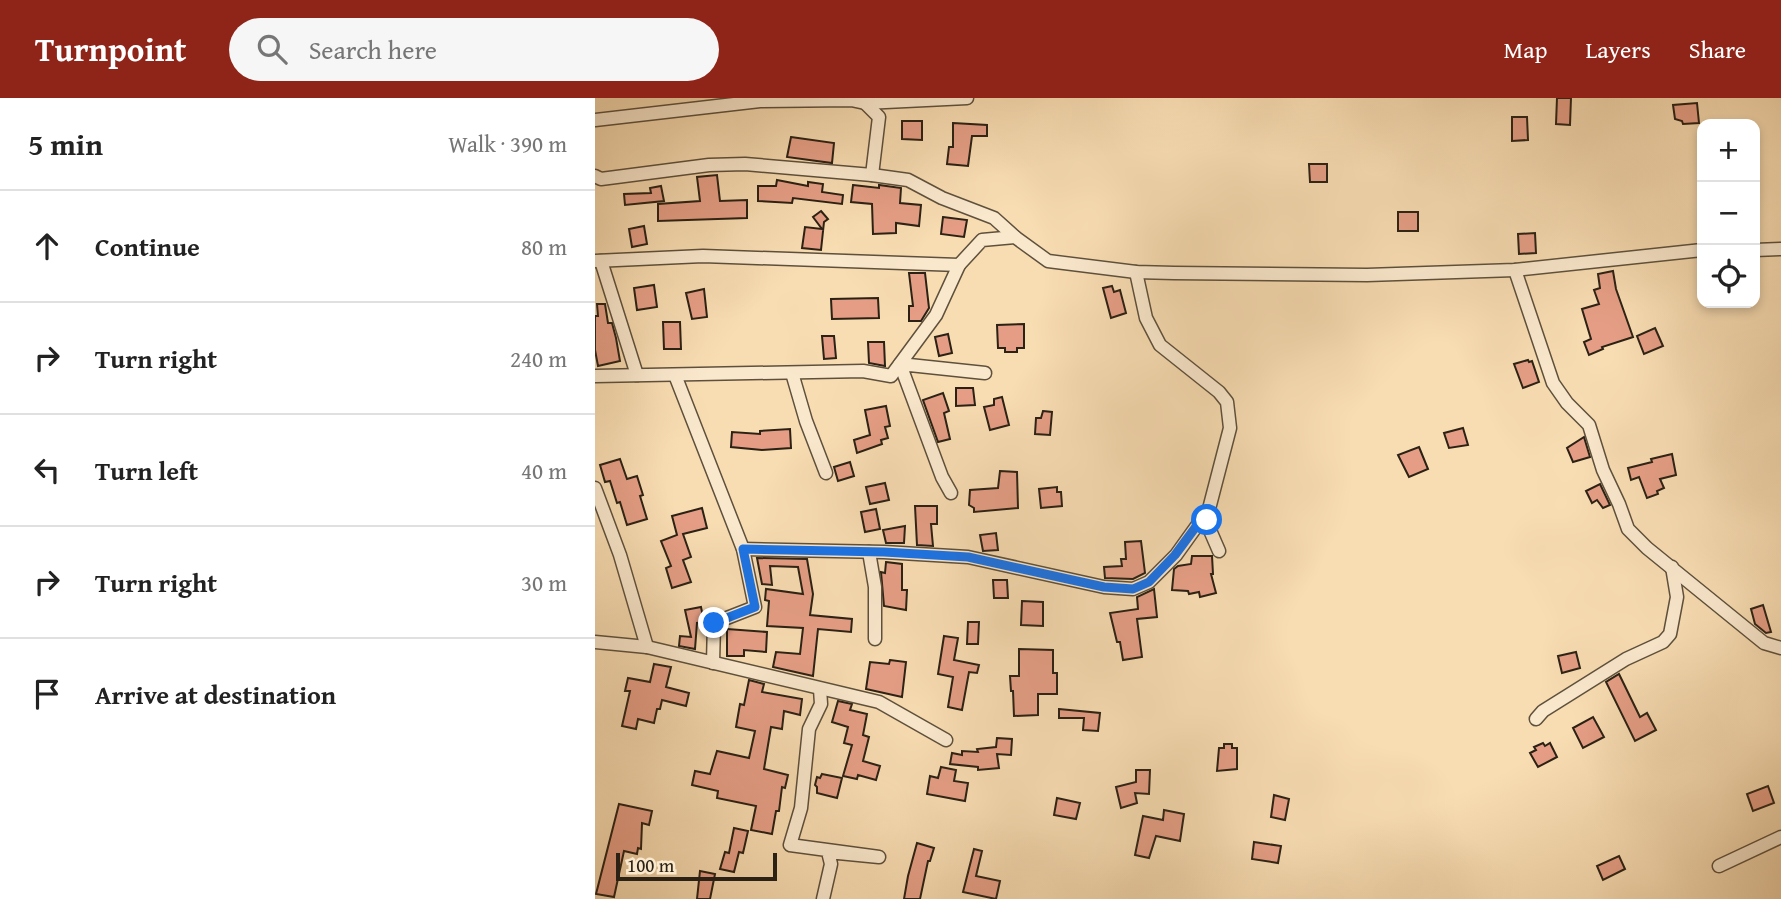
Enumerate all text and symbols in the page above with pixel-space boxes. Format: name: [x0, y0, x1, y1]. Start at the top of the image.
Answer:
search box: [229, 18, 719, 81]
text: Turnpoint: [35, 25, 187, 73]
icon: search: [253, 30, 291, 68]
text: Search here: [309, 30, 437, 69]
text: Map: [1504, 32, 1547, 67]
text: Layers: [1585, 32, 1651, 67]
text: Share: [1689, 32, 1746, 67]
map controls: [1697, 119, 1760, 308]
button: +: [1697, 119, 1760, 182]
text: 5 min: [28, 122, 103, 166]
text: Walk · 390 m: [448, 127, 567, 160]
button: −: [1697, 182, 1760, 245]
icon: ahead: [28, 227, 66, 265]
text: Continue: [95, 227, 200, 266]
text: 80 m: [521, 230, 567, 263]
button: locate: [1697, 245, 1760, 308]
icon: right: [28, 339, 66, 377]
text: Turn right: [95, 339, 217, 378]
text: 240 m: [510, 342, 567, 375]
icon: left: [28, 451, 66, 489]
text: Turn left: [95, 451, 198, 490]
text: 40 m: [521, 454, 567, 487]
route start: [1191, 504, 1222, 535]
icon: right: [28, 563, 66, 601]
text: Turn right: [95, 563, 217, 602]
text: 30 m: [521, 566, 567, 599]
route end: [698, 607, 729, 638]
icon: arrive: [28, 675, 66, 713]
text: Arrive at destination: [95, 675, 336, 714]
scale bar: [616, 850, 777, 882]
text: 100 m: [627, 851, 674, 879]

